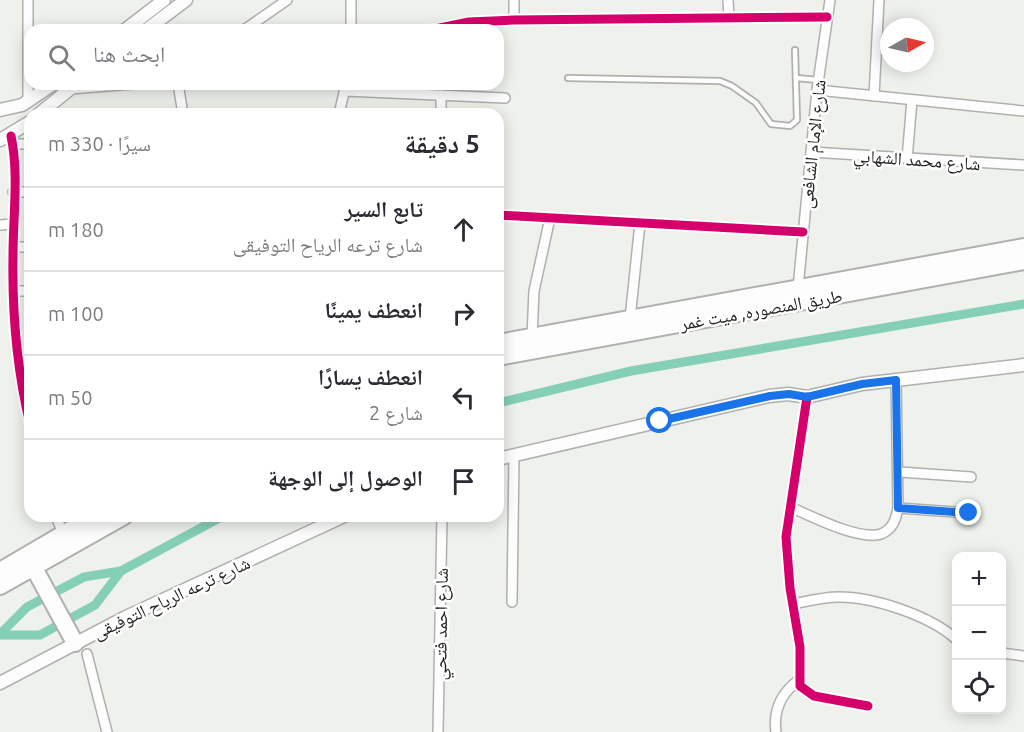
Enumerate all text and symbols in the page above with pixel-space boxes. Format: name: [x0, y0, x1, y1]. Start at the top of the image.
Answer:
north arrow: [880, 18, 934, 72]
search box: [24, 24, 504, 90]
icon: search: [45, 41, 78, 74]
text: ابحث هنا: [93, 41, 165, 66]
street label: شارع الإمام الشافعى: [795, 79, 832, 210]
text: 5 دقيقة: [405, 129, 480, 158]
text: سيرًا · 330 m: [48, 132, 151, 155]
street label: شارع محمد الشهابي: [852, 145, 981, 179]
text: تابع السير: [344, 196, 423, 221]
icon: ahead: [447, 213, 480, 246]
text: 180 m: [48, 218, 104, 241]
text: شارع ترعه الرياح التوفيقى: [233, 233, 423, 256]
street label: طريق المنصوره, ميت غمر: [677, 285, 844, 335]
text: انعطف يمينًا: [324, 297, 423, 322]
icon: right: [447, 297, 480, 330]
text: 100 m: [48, 302, 104, 325]
text: انعطف يسارًا: [318, 364, 423, 389]
icon: left: [447, 381, 480, 414]
text: 50 m: [48, 386, 92, 409]
text: شارع 2: [369, 401, 423, 424]
route start: [646, 407, 672, 433]
text: الوصول إلى الوجهة: [268, 465, 423, 490]
icon: arrive: [447, 465, 480, 498]
route end: [955, 499, 981, 525]
street label: شارع ترعه الرياح التوفيقى: [89, 552, 254, 645]
map controls: [952, 552, 1006, 714]
button: +: [952, 552, 1006, 606]
street label: شارع احمد فتحي: [429, 568, 457, 681]
button: −: [952, 606, 1006, 660]
button: locate: [952, 660, 1006, 714]

